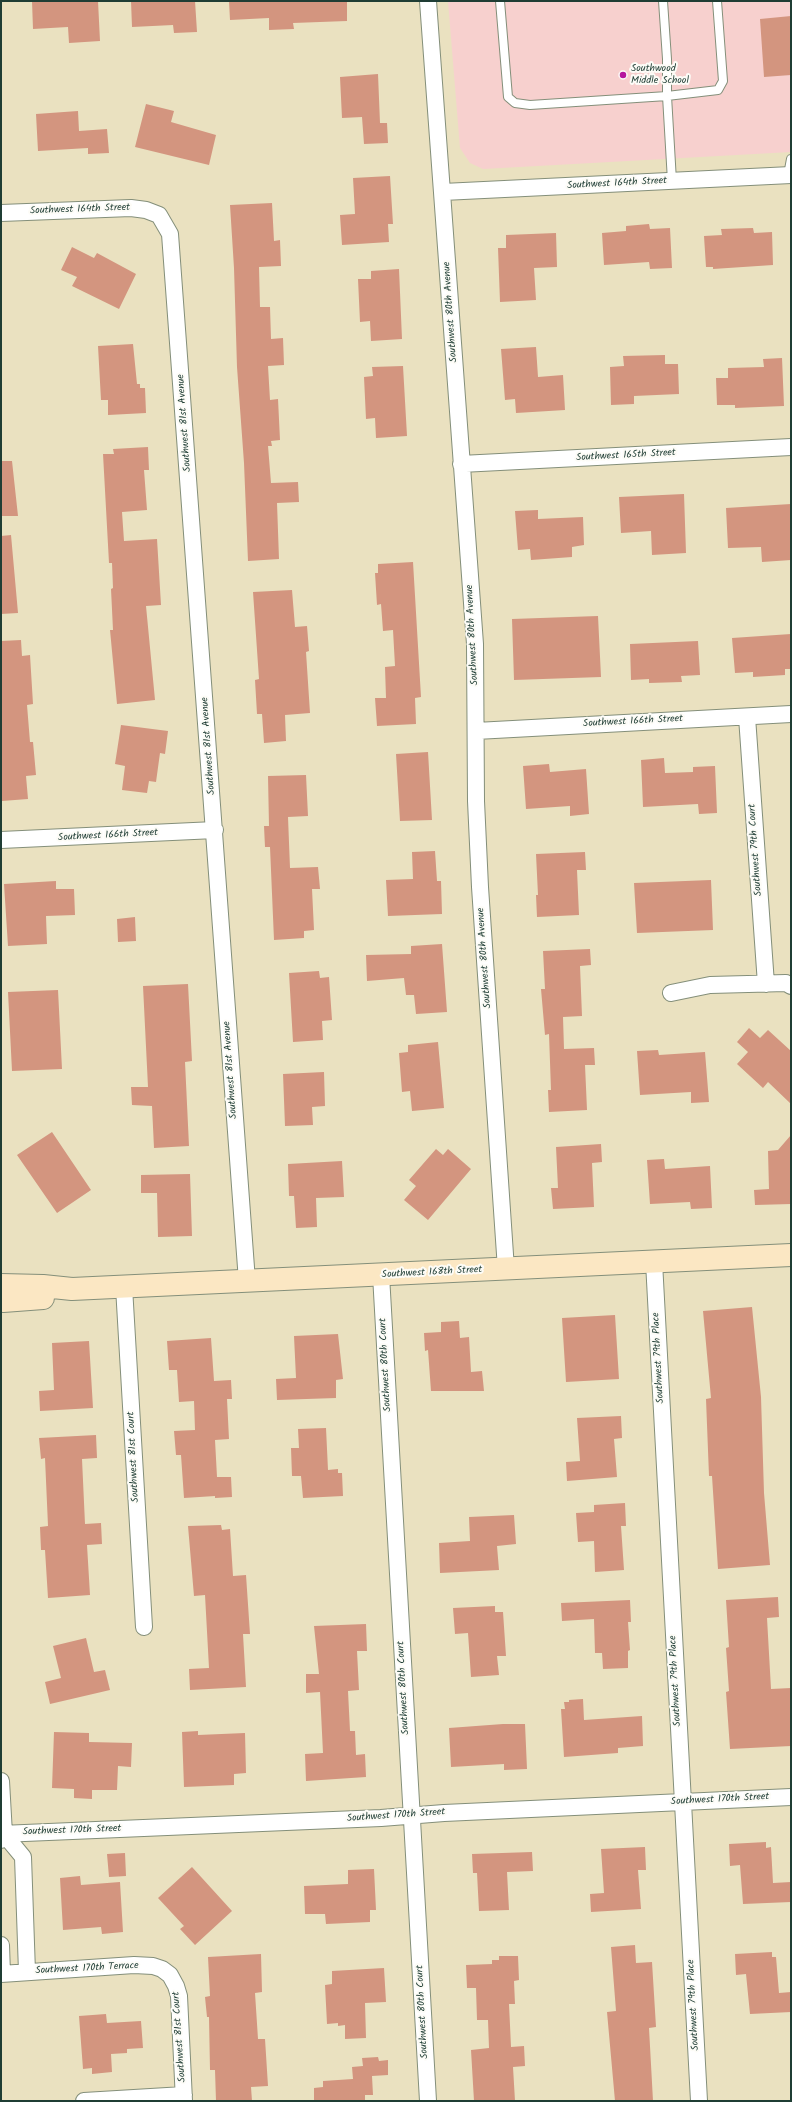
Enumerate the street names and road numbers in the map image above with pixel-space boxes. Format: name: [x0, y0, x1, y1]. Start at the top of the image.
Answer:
street label: Southwest 164th Street: [567, 175, 667, 193]
street label: Southwest 164th Street: [30, 202, 130, 218]
street label: Southwest 80th Avenue: [441, 261, 461, 363]
street label: Southwest 81st Avenue: [176, 374, 194, 472]
street label: Southwest 165th Street: [576, 447, 676, 465]
street label: Southwest 80th Avenue: [464, 584, 482, 686]
street label: Southwest 81st Avenue: [200, 697, 218, 795]
street label: Southwest 166th Street: [583, 713, 683, 731]
street label: Southwest 79th Court: [747, 803, 765, 897]
street label: Southwest 166th Street: [58, 827, 158, 845]
street label: Southwest 80th Avenue: [475, 907, 495, 1009]
street label: Southwest 81st Avenue: [222, 1021, 240, 1119]
street label: Southwest 168th Street: [381, 1264, 483, 1282]
street label: Southwest 79th Place: [651, 1312, 667, 1404]
street label: Southwest 80th Court: [378, 1318, 394, 1412]
street label: Southwest 81st Court: [126, 1411, 142, 1503]
street label: Southwest 79th Place: [668, 1635, 684, 1727]
street label: Southwest 80th Court: [396, 1641, 412, 1735]
street label: Southwest 170th Street: [670, 1791, 770, 1809]
street label: Southwest 170th Street: [346, 1807, 446, 1825]
street label: Southwest 170th Street: [23, 1823, 121, 1839]
street label: Southwest 79th Place: [686, 1959, 702, 2051]
street label: Southwest 170th Terrace: [35, 1960, 139, 1978]
street label: Southwest 80th Court: [415, 1965, 431, 2059]
street label: Southwest 81st Court: [171, 1991, 189, 2083]

